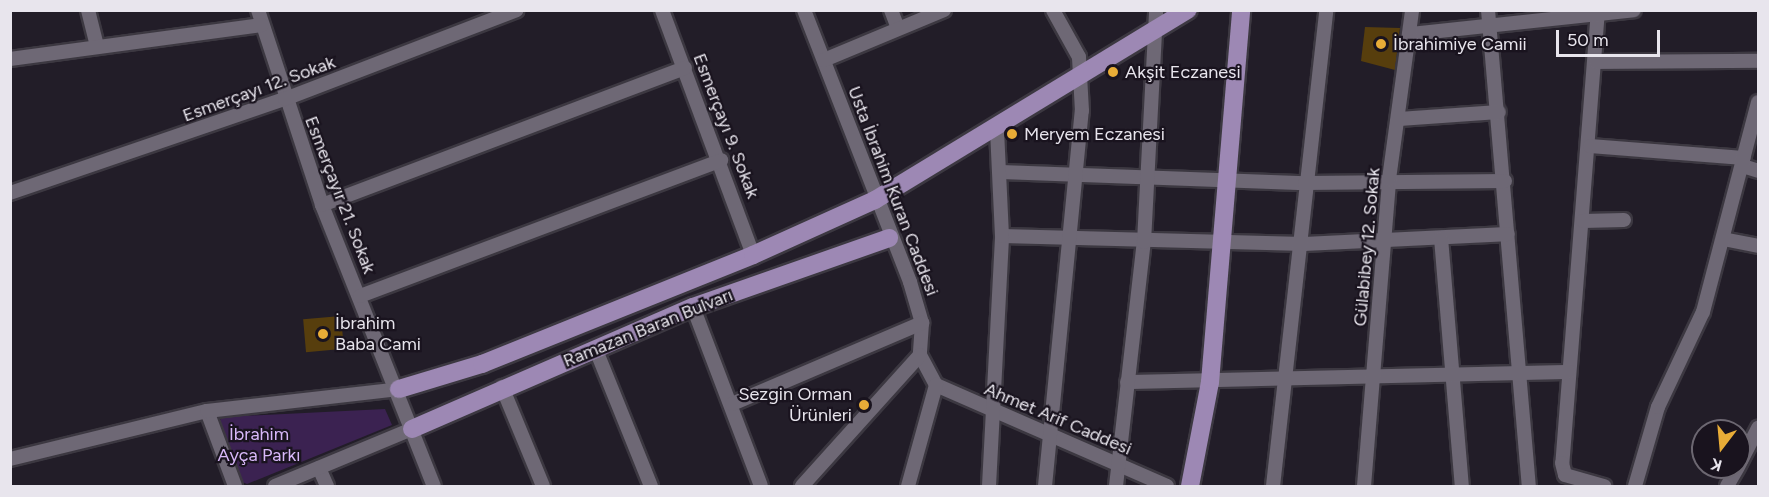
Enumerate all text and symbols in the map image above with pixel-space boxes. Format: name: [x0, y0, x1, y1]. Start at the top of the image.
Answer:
scale bar: [1559, 18, 1662, 56]
text: 50 m: [1567, 29, 1609, 51]
place label: İbrahimiye Camii: [1393, 33, 1527, 55]
marker: İbrahimiye Camii: [1374, 37, 1388, 51]
street label: Esmerçayı 9. Sokak: [688, 50, 764, 202]
street label: Esmerçayı 12. Sokak: [180, 51, 338, 127]
place label: Akşit Eczanesi: [1125, 61, 1241, 83]
marker: Akşit Eczanesi: [1106, 65, 1120, 79]
street label: Usta İbrahim Kuran Caddesi: [843, 83, 943, 299]
street label: Esmerçayır 21. Sokak: [300, 113, 380, 277]
place label: Meryem Eczanesi: [1024, 123, 1165, 145]
marker: Meryem Eczanesi: [1005, 127, 1019, 141]
street label: Gülabibey 12. Sokak: [1349, 167, 1385, 327]
street label: Ramazan Baran Bulvarı: [560, 284, 736, 372]
place label: İbrahim Baba Cami: [335, 313, 421, 356]
marker: İbrahim Baba Cami: [316, 327, 330, 341]
street label: Ahmet Arif Caddesi: [981, 378, 1135, 460]
place label: Sezgin Orman Ürünleri: [738, 384, 852, 426]
marker: Sezgin Orman Ürünleri: [857, 398, 871, 412]
north arrow: [1691, 419, 1751, 479]
park label: İbrahim Ayça Parkı: [217, 424, 301, 466]
text: K: [1709, 454, 1724, 475]

